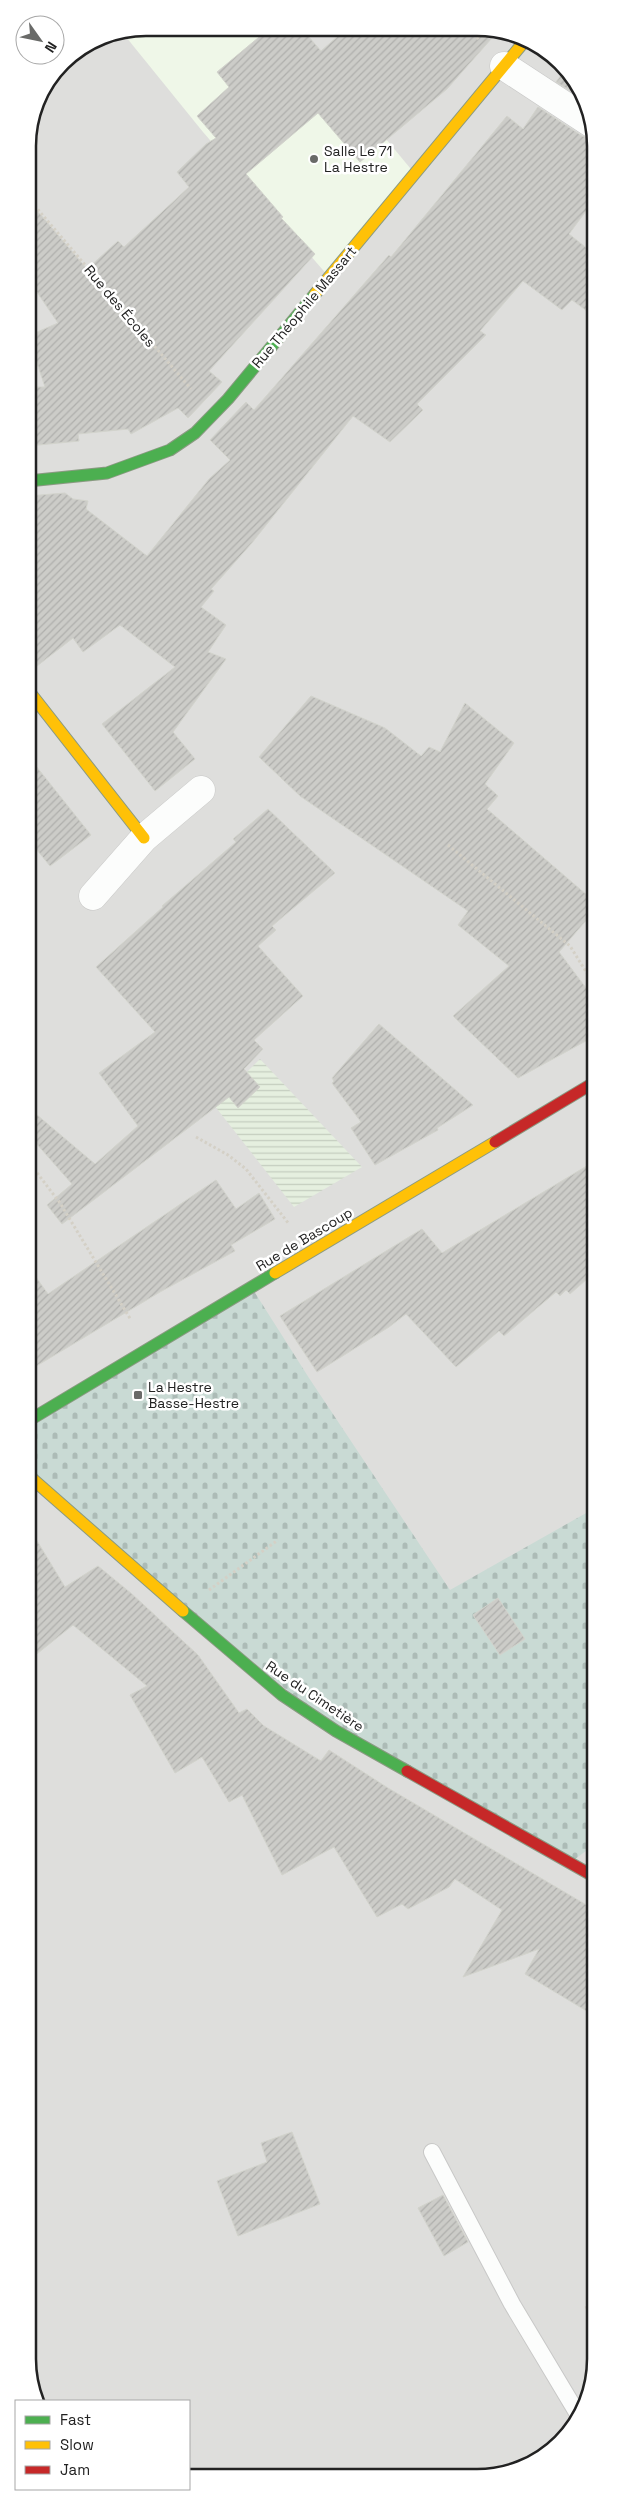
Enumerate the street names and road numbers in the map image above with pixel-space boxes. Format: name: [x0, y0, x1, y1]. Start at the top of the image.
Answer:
street label: Rue Théophile Massart: [248, 242, 360, 372]
street label: Rue des Écoles: [80, 261, 160, 351]
street label: Rue de Bascoup: [252, 1203, 356, 1275]
street label: Rue du Cimetière: [263, 1657, 367, 1735]

